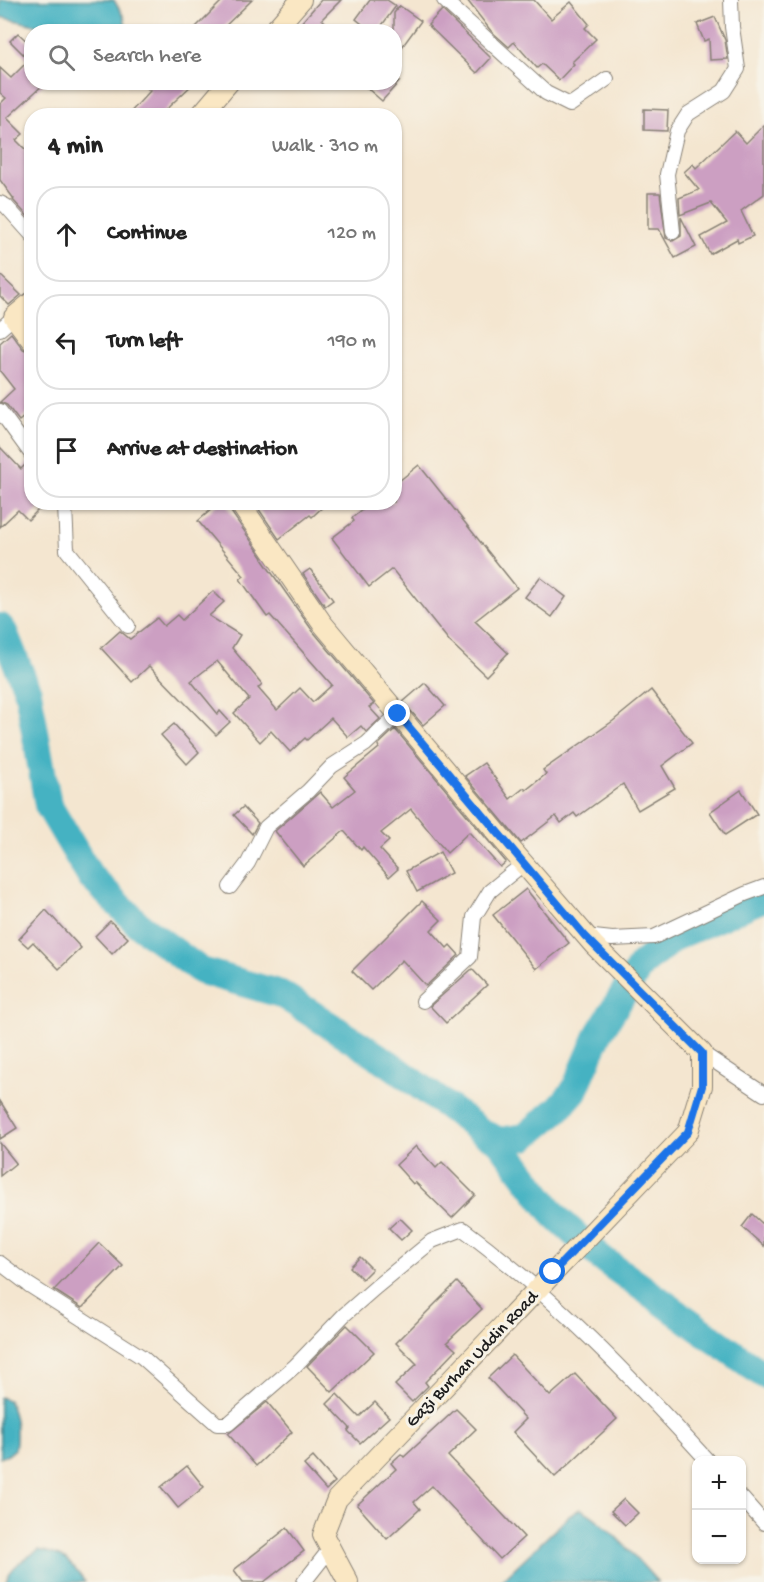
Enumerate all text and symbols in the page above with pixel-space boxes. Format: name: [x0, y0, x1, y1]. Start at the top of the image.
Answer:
search box: [24, 24, 402, 90]
icon: search: [45, 41, 78, 74]
text: Search here: [93, 44, 201, 70]
text: 4 min: [48, 132, 103, 163]
text: Walk · 310 m: [272, 136, 378, 159]
icon: ahead: [50, 218, 83, 251]
text: Continue: [107, 221, 187, 247]
text: 120 m: [328, 223, 376, 246]
icon: left: [50, 326, 83, 359]
text: Turn left: [107, 329, 181, 355]
text: 190 m: [328, 331, 376, 354]
icon: arrive: [50, 434, 83, 467]
text: Arrive at destination: [107, 437, 297, 463]
route end: [384, 700, 410, 726]
route start: [539, 1258, 565, 1284]
street label: Gazi Burhan Uddin Road: [402, 1286, 544, 1432]
map controls: [692, 1456, 746, 1564]
button: +: [692, 1456, 746, 1510]
button: −: [692, 1510, 746, 1564]

